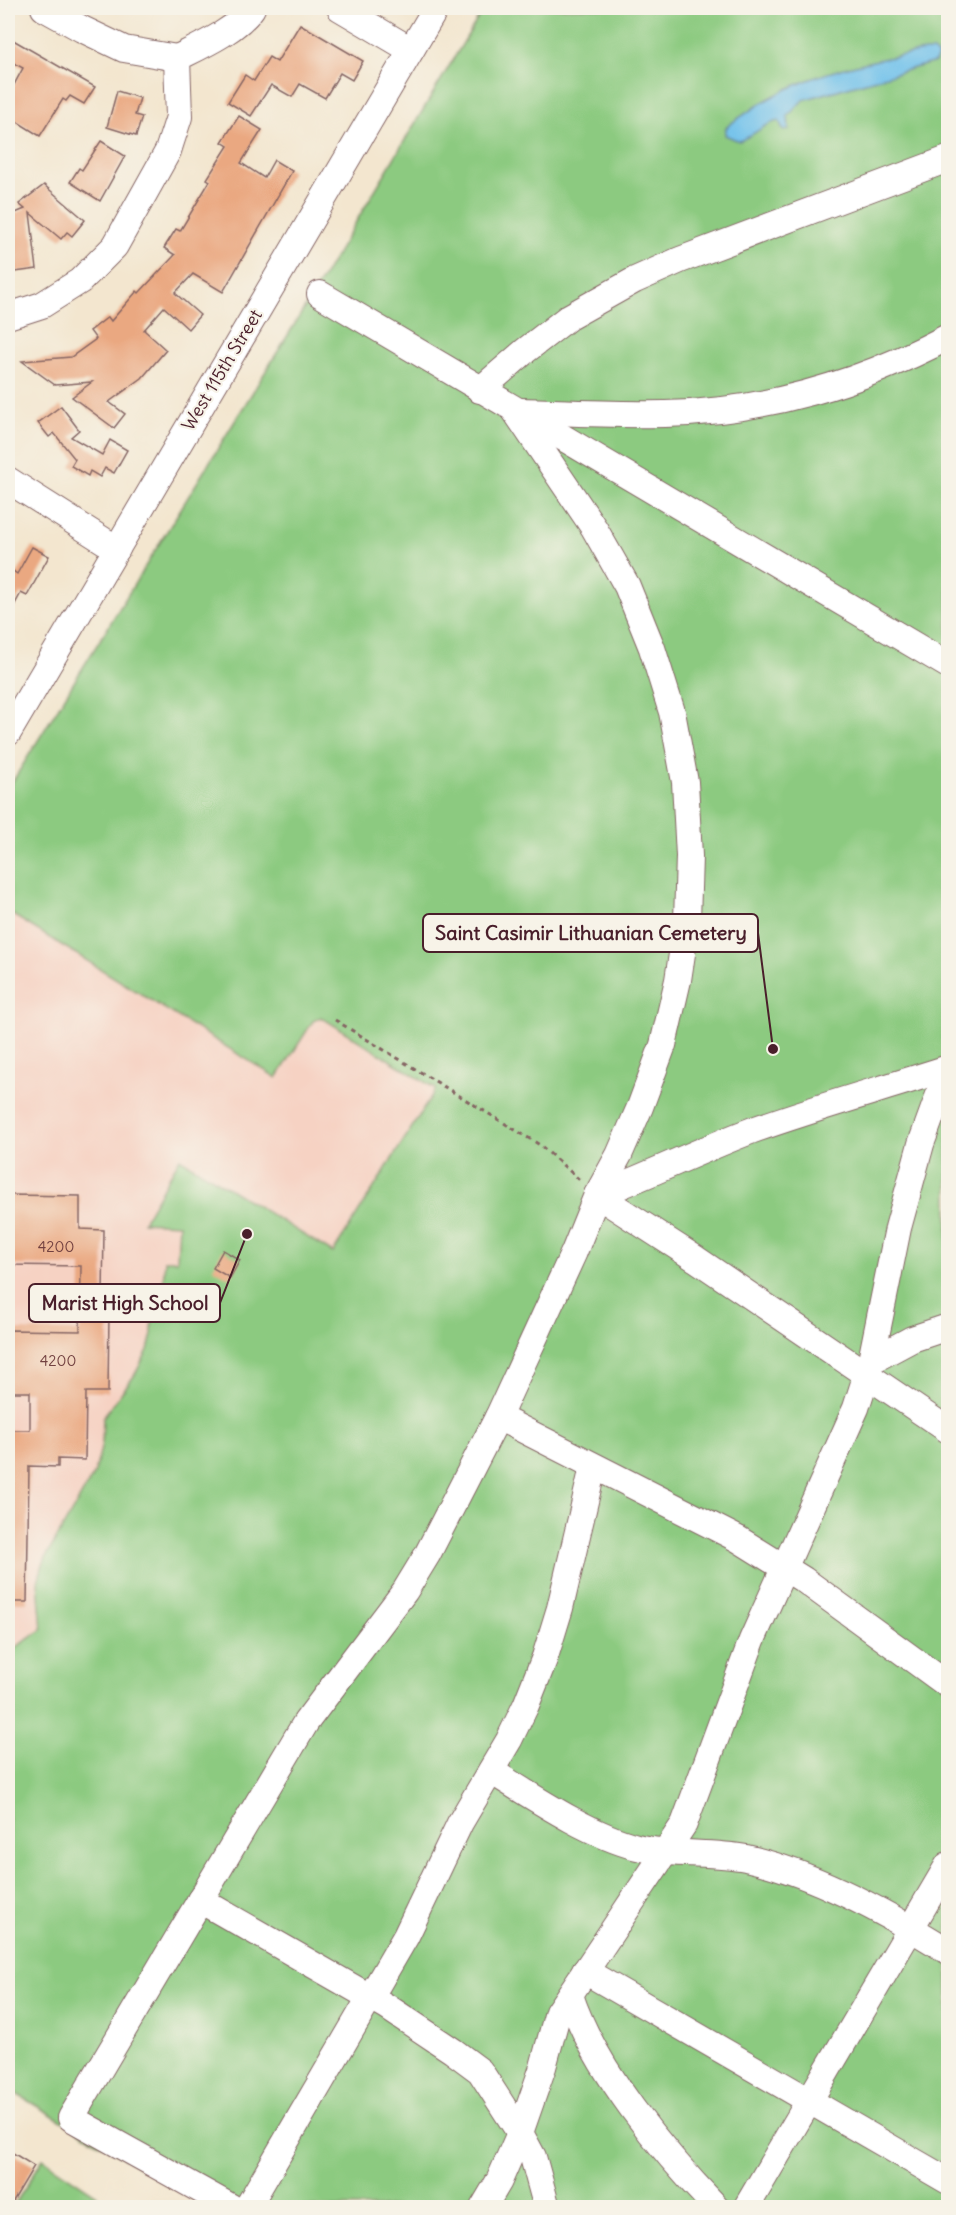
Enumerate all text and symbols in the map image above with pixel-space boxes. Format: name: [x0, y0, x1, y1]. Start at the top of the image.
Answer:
street label: West 115th Street: [176, 305, 267, 435]
callout: Saint Casimir Lithuanian Cemetery: [423, 914, 758, 952]
text: Saint Casimir Lithuanian Cemetery: [435, 920, 747, 945]
house number: 4200: [38, 1237, 74, 1256]
callout: Marist High School: [29, 1284, 220, 1322]
text: Marist High School: [42, 1290, 208, 1315]
house number: 4200: [40, 1351, 76, 1370]

